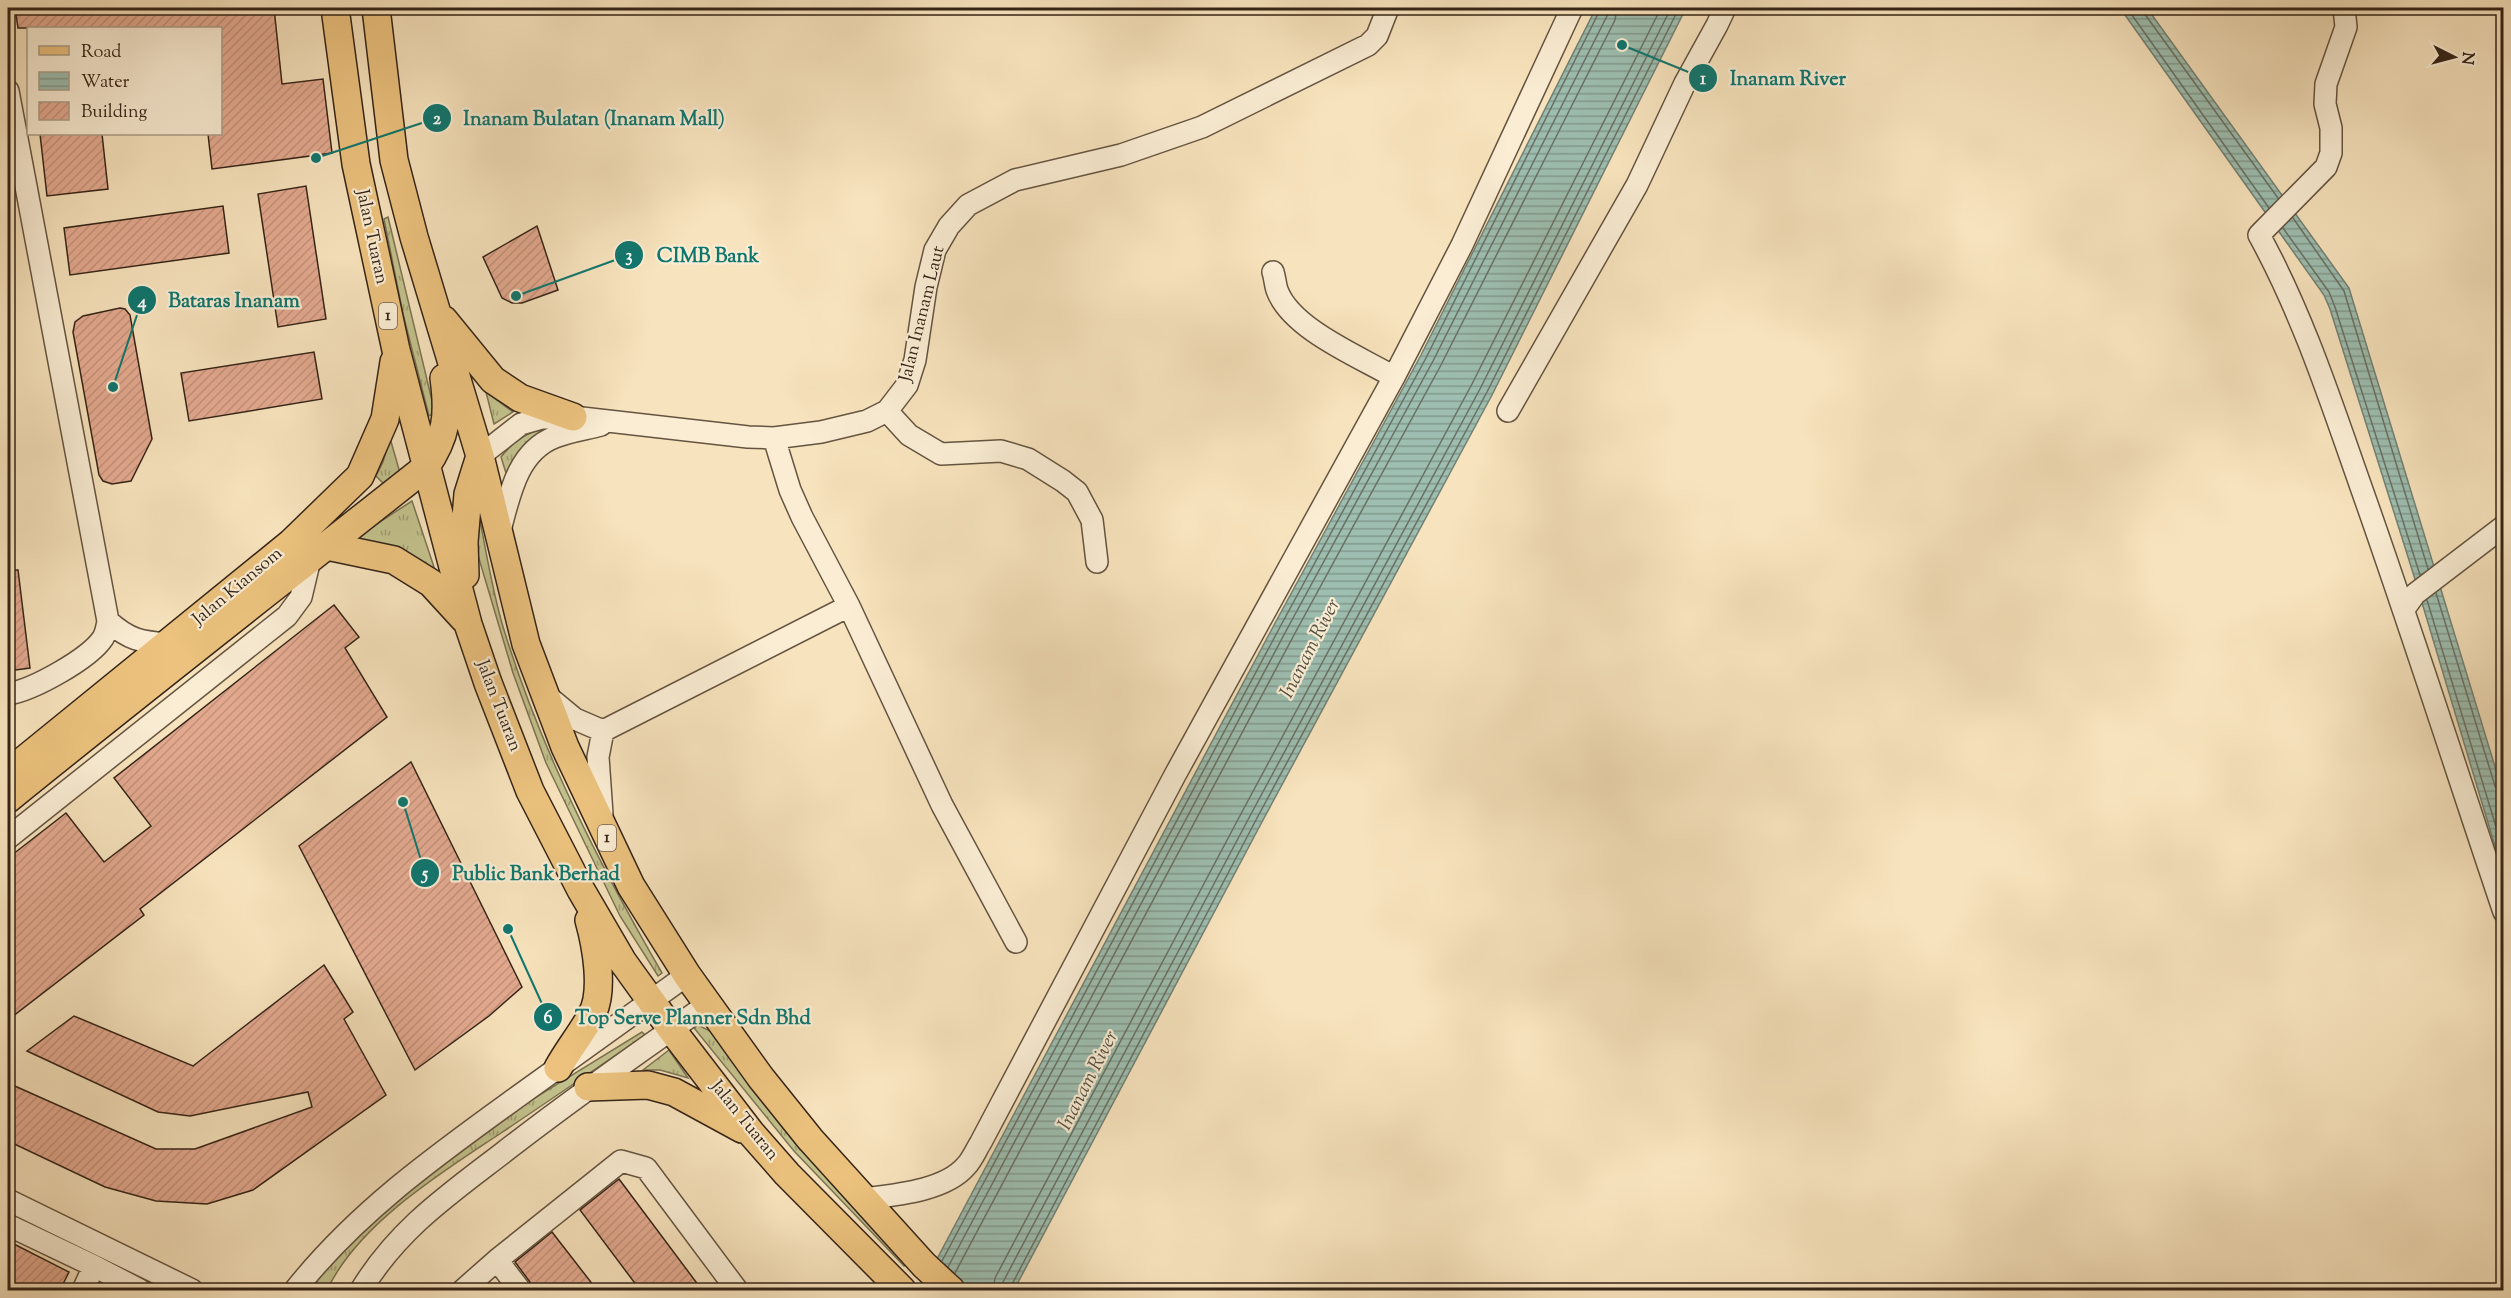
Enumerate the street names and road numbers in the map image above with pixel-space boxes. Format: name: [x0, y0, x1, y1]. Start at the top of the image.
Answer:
street label: Jalan Tuaran: [348, 186, 394, 287]
street label: Jalan Inanam Laut: [893, 243, 952, 386]
road number: 1: [379, 303, 397, 329]
street label: Jalan Kiansom: [187, 542, 289, 633]
street label: Jalan Tuaran: [468, 655, 528, 756]
road number: 1: [598, 825, 616, 851]
street label: Jalan Tuaran: [703, 1075, 785, 1167]

